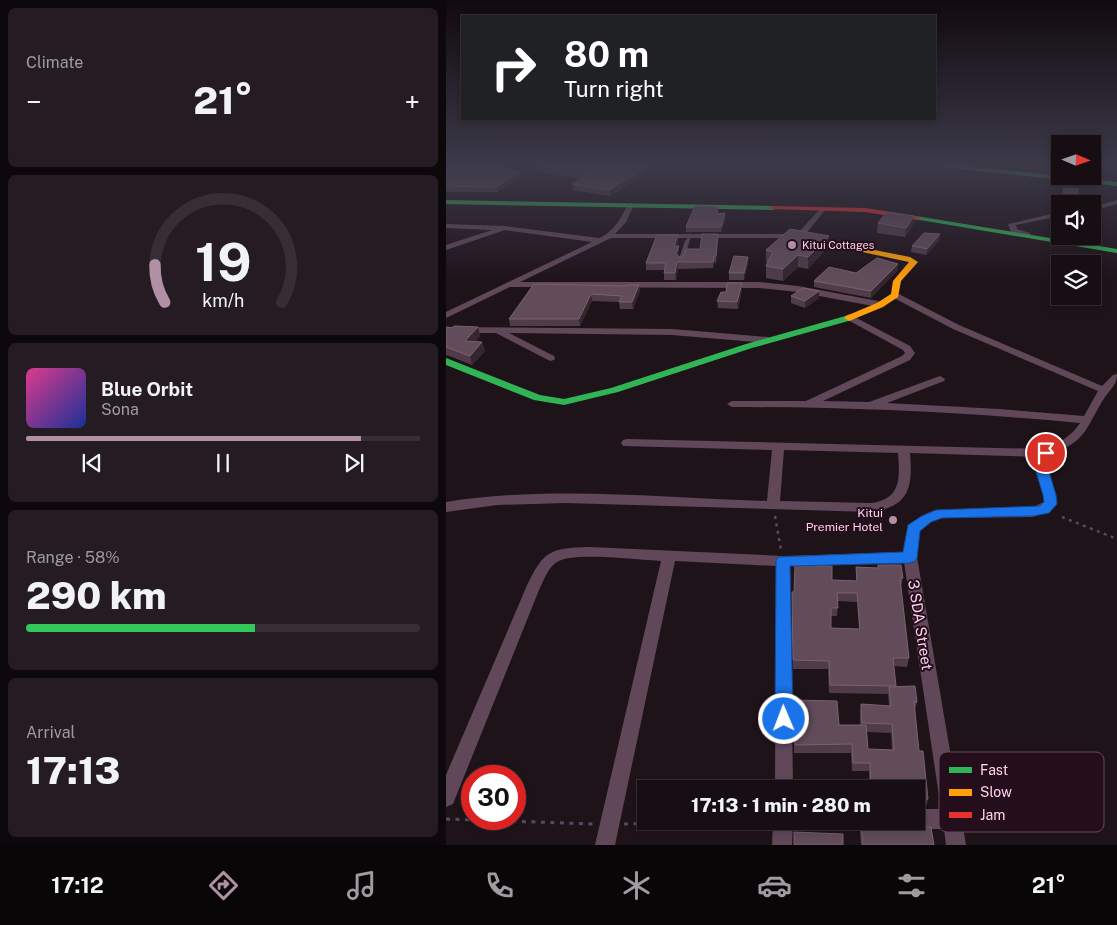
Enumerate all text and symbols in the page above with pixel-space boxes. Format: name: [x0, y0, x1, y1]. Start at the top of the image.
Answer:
text: 80 m: [564, 34, 649, 75]
icon: right: [481, 35, 546, 100]
text: Climate: [26, 53, 83, 72]
text: Turn right: [564, 76, 664, 102]
text: 21°: [193, 78, 253, 123]
text: −: [26, 85, 42, 118]
text: +: [404, 85, 420, 118]
north arrow: [1051, 135, 1101, 185]
map controls: [1051, 135, 1101, 305]
button: sound: [1051, 195, 1101, 245]
text: 19: [195, 232, 251, 293]
marker: Kitui Cottages: [786, 239, 798, 251]
place label: Kitui Cottages: [802, 239, 875, 251]
button: layers: [1051, 255, 1101, 305]
text: km/h: [202, 290, 244, 311]
text: Blue Orbit: [101, 378, 193, 400]
text: Sona: [101, 400, 139, 419]
pin: [1025, 432, 1067, 474]
icon: arrive: [1032, 439, 1060, 467]
icon: previous: [78, 449, 106, 477]
icon: pause: [209, 449, 237, 477]
icon: next: [340, 449, 368, 477]
place label: Kitui Premier Hotel: [806, 506, 883, 534]
marker: Kitui Premier Hotel: [887, 514, 899, 526]
text: Range · 58%: [26, 548, 120, 567]
text: 290 km: [26, 573, 167, 618]
street label: 3 SDA Street: [905, 579, 936, 671]
position arrow: [757, 692, 809, 744]
text: Arrival: [26, 723, 75, 742]
text: 17:13: [26, 748, 120, 793]
legend: [939, 752, 1104, 832]
text: Fast: [980, 762, 1008, 778]
speed limit sign: 30: [461, 765, 526, 830]
text: Slow: [980, 784, 1012, 800]
text: 17:13 · 1 min · 280 m: [691, 794, 871, 816]
text: Jam: [980, 807, 1005, 823]
icon: directions: [206, 868, 241, 903]
icon: music: [344, 868, 379, 903]
icon: phone: [482, 868, 517, 903]
icon: climate: [619, 868, 654, 903]
icon: car: [757, 868, 792, 903]
icon: filters: [894, 868, 929, 903]
text: 17:12: [51, 872, 104, 898]
text: 21°: [1032, 872, 1066, 898]

